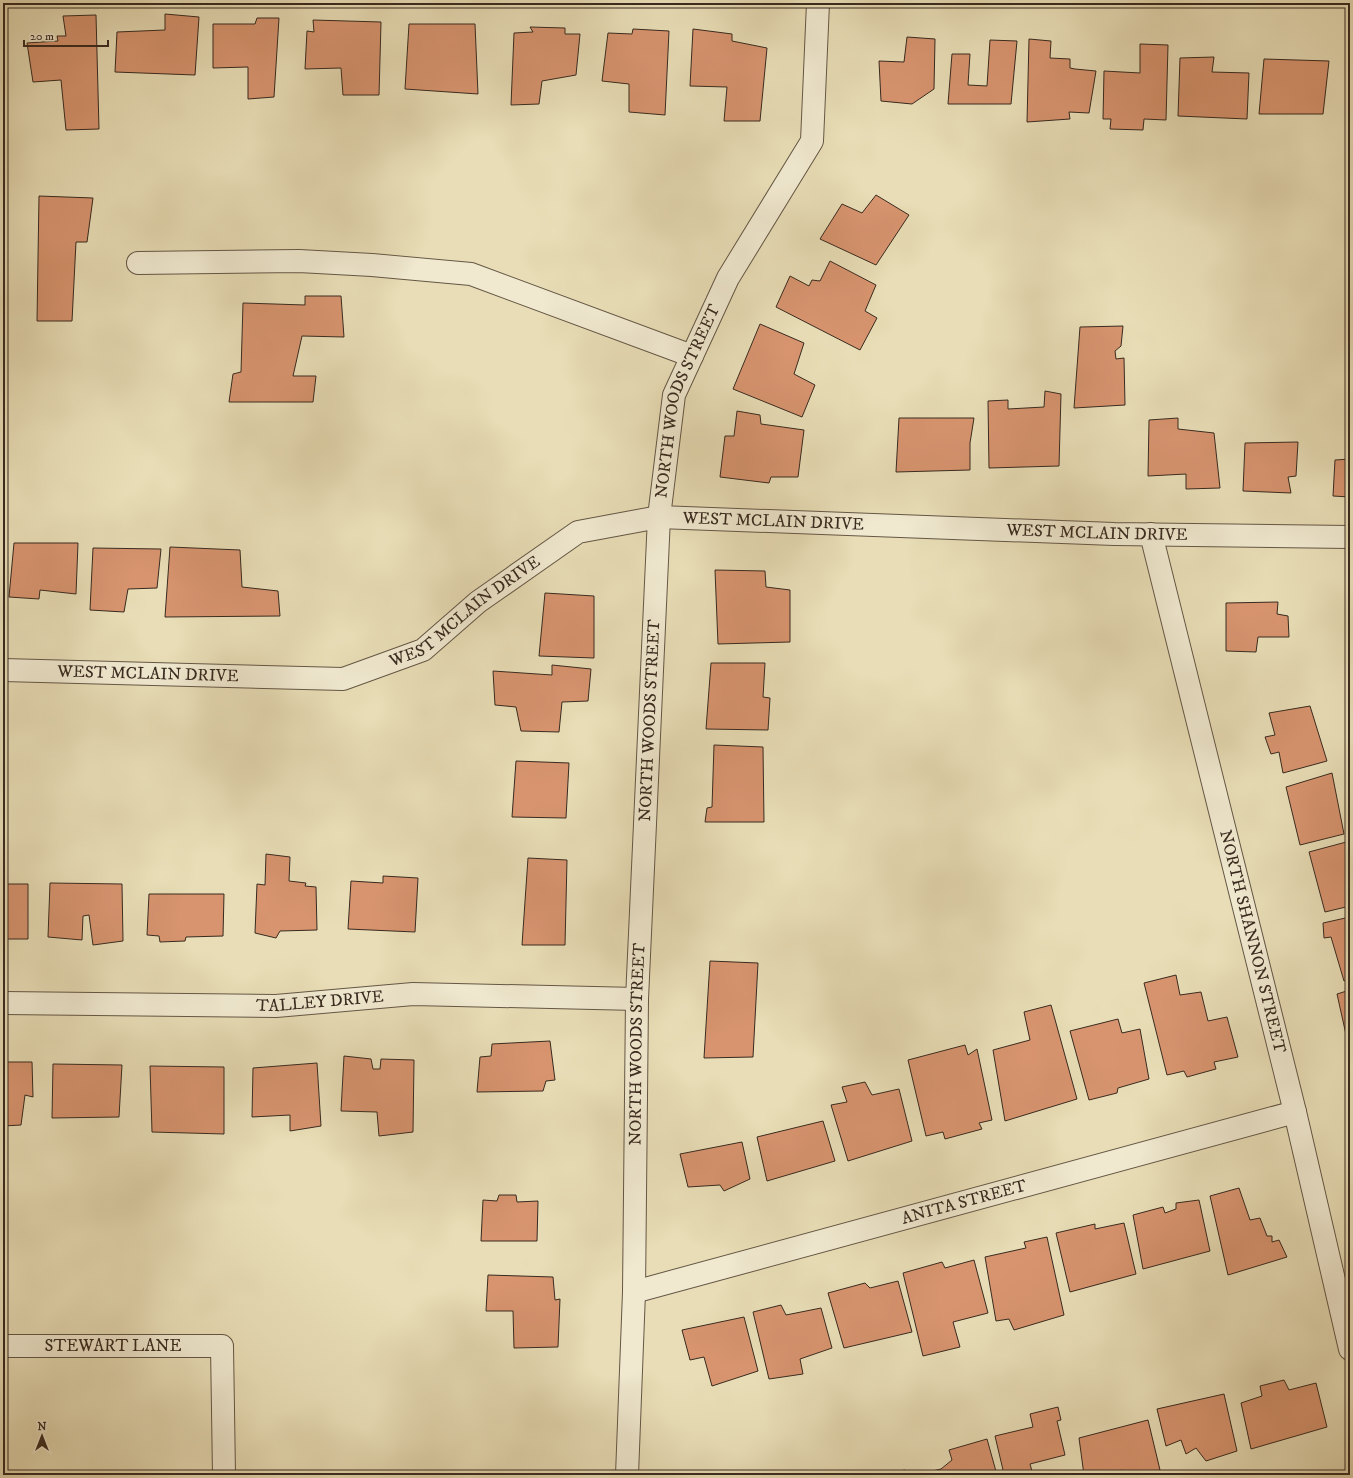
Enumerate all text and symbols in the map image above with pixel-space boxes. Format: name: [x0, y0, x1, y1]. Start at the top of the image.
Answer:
scale bar: [24, 22, 108, 48]
text: 20 m: [30, 29, 54, 44]
street label: NORTH WOODS STREET: [650, 301, 725, 499]
street label: WEST MCLAIN DRIVE: [681, 507, 864, 536]
street label: WEST MCLAIN DRIVE: [1005, 519, 1188, 546]
street label: WEST MCLAIN DRIVE: [385, 551, 545, 673]
street label: NORTH WOODS STREET: [634, 619, 665, 822]
street label: WEST MCLAIN DRIVE: [56, 660, 239, 687]
street label: NORTH SHANNON STREET: [1214, 828, 1291, 1055]
street label: NORTH WOODS STREET: [625, 942, 651, 1145]
street label: TALLEY DRIVE: [256, 986, 384, 1017]
street label: ANITA STREET: [899, 1175, 1029, 1230]
street label: STEWART LANE: [45, 1335, 181, 1357]
north arrow: [22, 1416, 62, 1456]
text: N: [37, 1420, 47, 1434]

